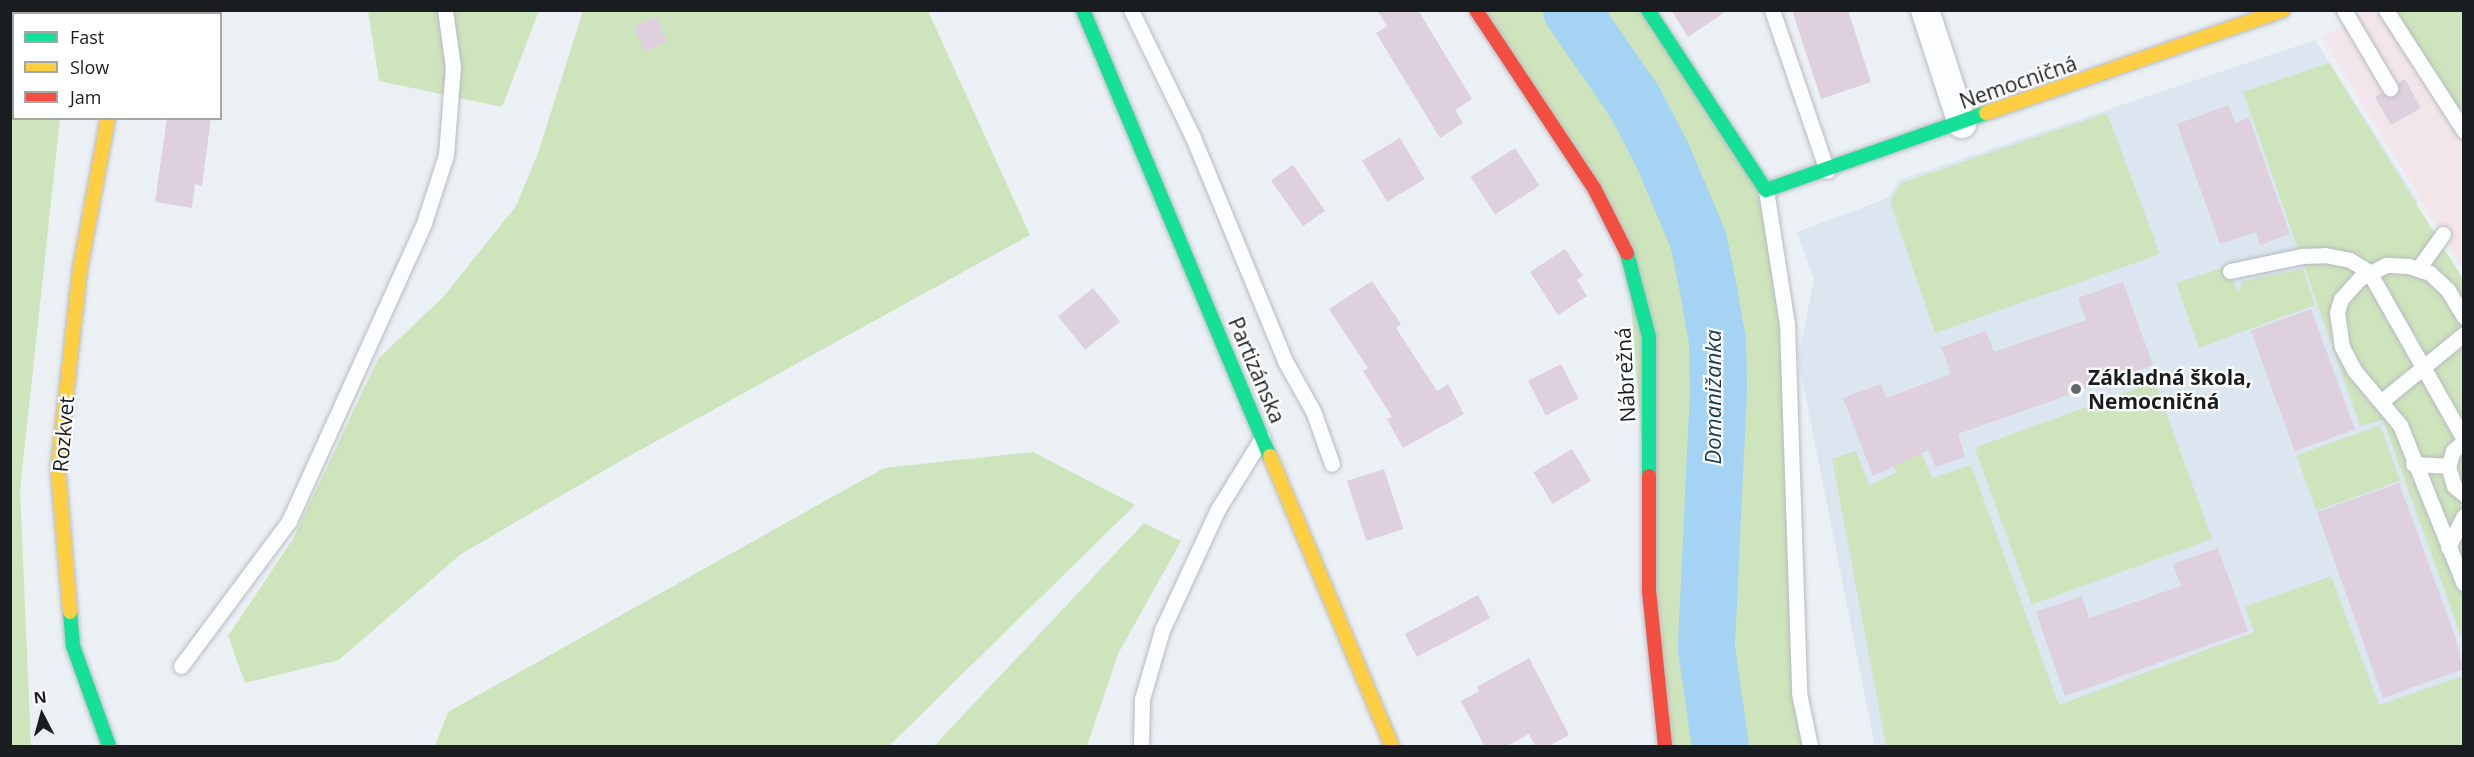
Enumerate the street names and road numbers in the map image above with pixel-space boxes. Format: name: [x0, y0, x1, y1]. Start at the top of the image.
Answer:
street label: Nemocničná: [1956, 50, 2080, 114]
street label: Partizánska: [1223, 313, 1291, 427]
street label: Nábrežná: [1610, 327, 1640, 423]
street label: Rozkvet: [47, 395, 79, 473]

